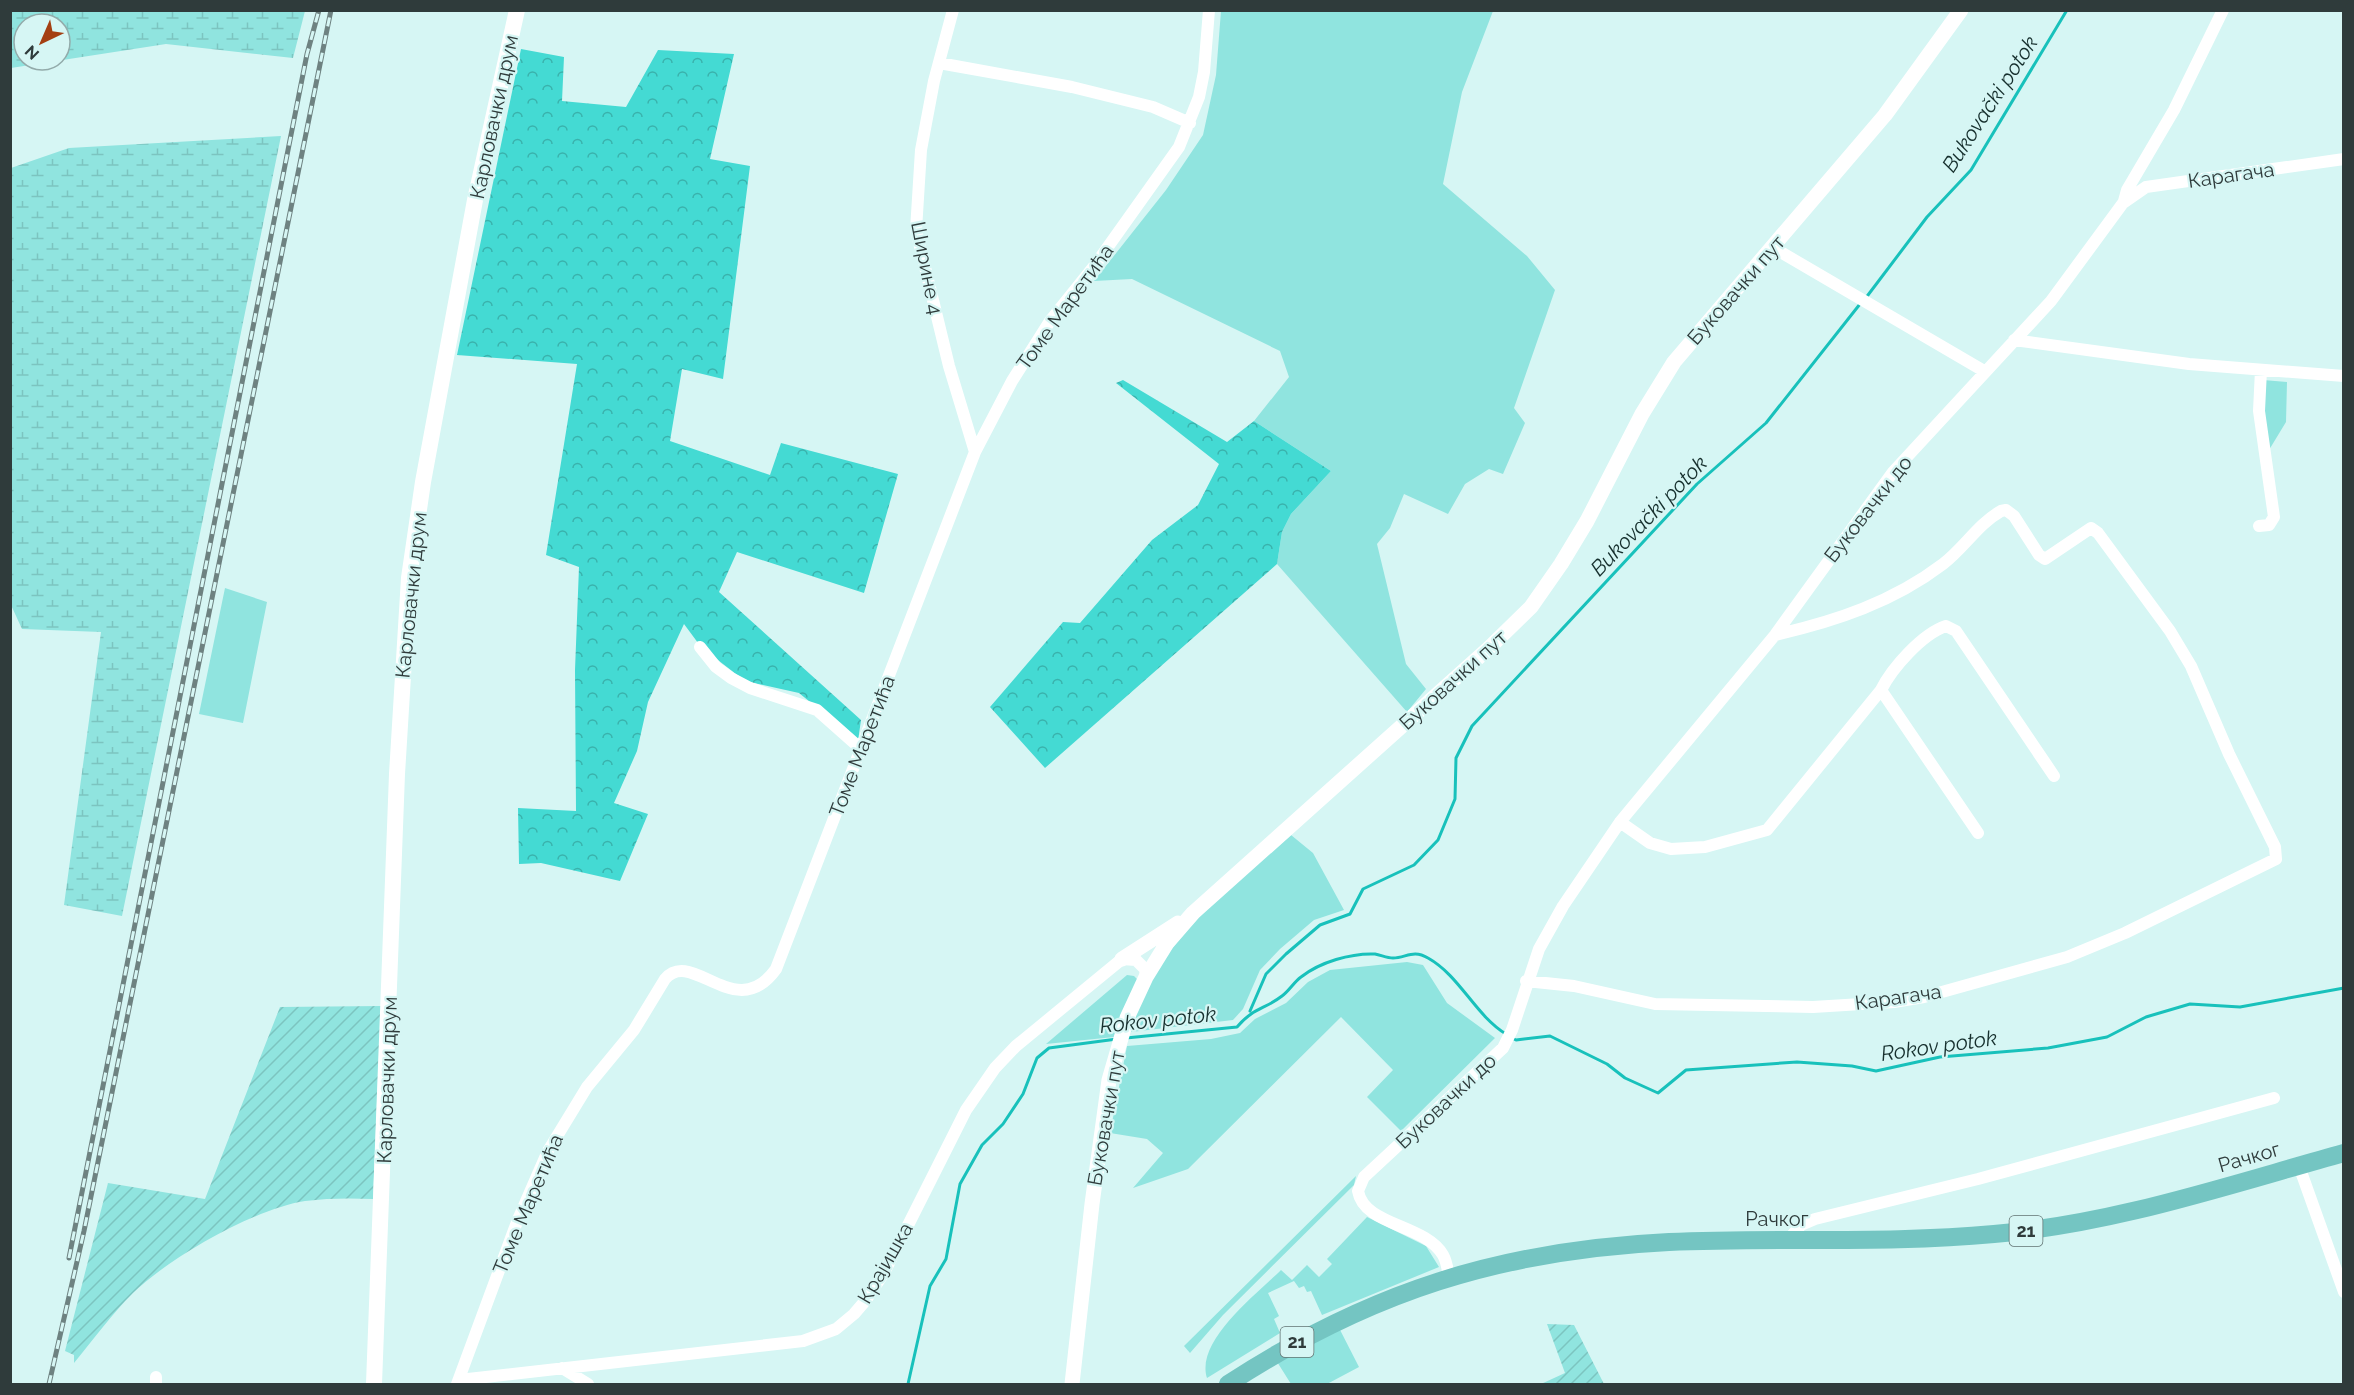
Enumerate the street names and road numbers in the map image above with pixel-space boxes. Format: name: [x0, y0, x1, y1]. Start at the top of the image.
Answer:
street label: Карловачки друм: [465, 33, 523, 201]
street label: Карагача: [2186, 157, 2276, 193]
street label: Ширине 4: [906, 219, 948, 317]
street label: Буковачки пут: [1682, 230, 1790, 349]
street label: Томе Маретића: [1011, 240, 1119, 374]
street label: Буковачки до: [1819, 451, 1917, 567]
street label: Карловачки друм: [390, 511, 432, 679]
street label: Буковачки пут: [1394, 625, 1512, 735]
street label: Томе Маретића: [824, 672, 900, 820]
street label: Карагача: [1853, 979, 1943, 1015]
street label: Карловачки друм: [372, 996, 402, 1164]
street label: Буковачки пут: [1082, 1048, 1130, 1187]
street label: Буковачки до: [1391, 1048, 1501, 1154]
street label: Томе Маретића: [488, 1131, 568, 1277]
street label: Рачког: [2215, 1137, 2283, 1177]
street label: Рачког: [1745, 1207, 1809, 1231]
road number: 21: [2010, 1216, 2042, 1246]
street label: Крајишка: [852, 1218, 918, 1308]
road number: 21: [1280, 1327, 1314, 1357]

